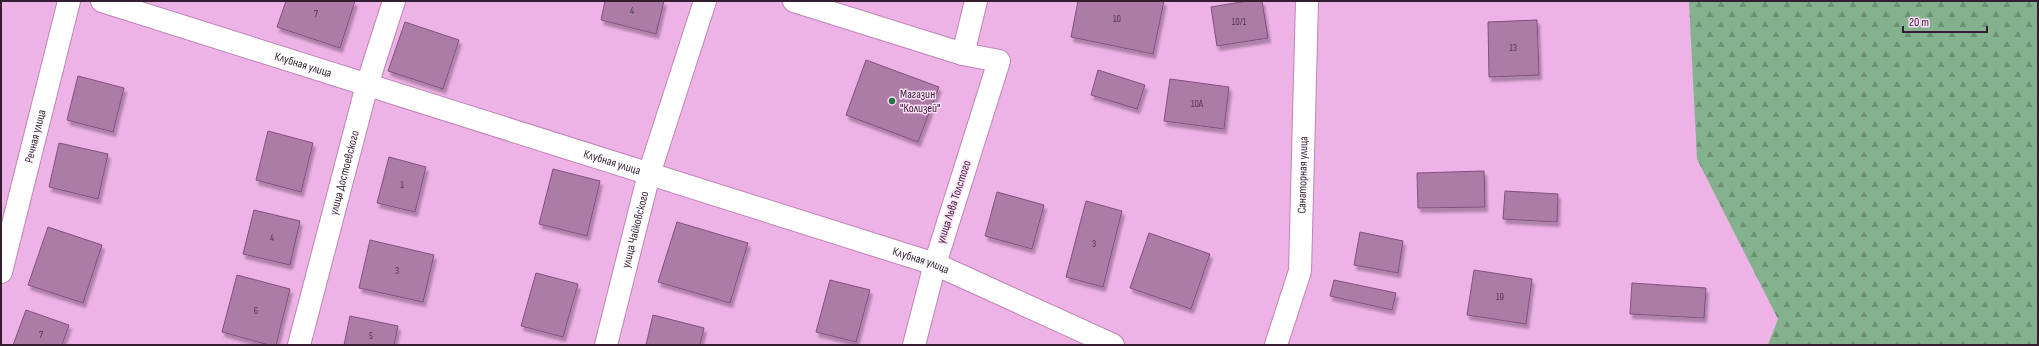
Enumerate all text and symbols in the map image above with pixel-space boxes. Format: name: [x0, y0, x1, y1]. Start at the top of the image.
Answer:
house number: 4: [630, 5, 634, 17]
house number: 7: [314, 8, 318, 20]
scale bar: [1903, 8, 1987, 34]
house number: 10: [1113, 13, 1121, 25]
text: 20 m: [1909, 15, 1929, 30]
house number: 10/1: [1232, 16, 1247, 28]
house number: 13: [1509, 42, 1517, 54]
street label: Клубная улица: [273, 48, 334, 81]
place label: Магазин "Колизей": [900, 87, 941, 116]
marker: Магазин "Колизей": [887, 96, 897, 106]
house number: 10А: [1191, 98, 1204, 110]
street label: Речная улица: [21, 108, 49, 164]
street label: улица Достоевского: [326, 129, 362, 217]
street label: Санаторная улица: [1294, 136, 1311, 214]
street label: Клубная улица: [582, 146, 643, 178]
street label: улица Льва Толстого: [933, 158, 975, 246]
house number: 1: [400, 179, 404, 191]
street label: улица Чайковского: [618, 189, 652, 270]
house number: 4: [270, 232, 274, 244]
house number: 3: [1092, 238, 1096, 250]
street label: Клубная улица: [891, 244, 952, 277]
house number: 3: [395, 265, 399, 277]
house number: 19: [1496, 291, 1504, 303]
house number: 6: [254, 305, 258, 317]
house number: 7: [39, 329, 43, 341]
house number: 5: [369, 330, 373, 342]

